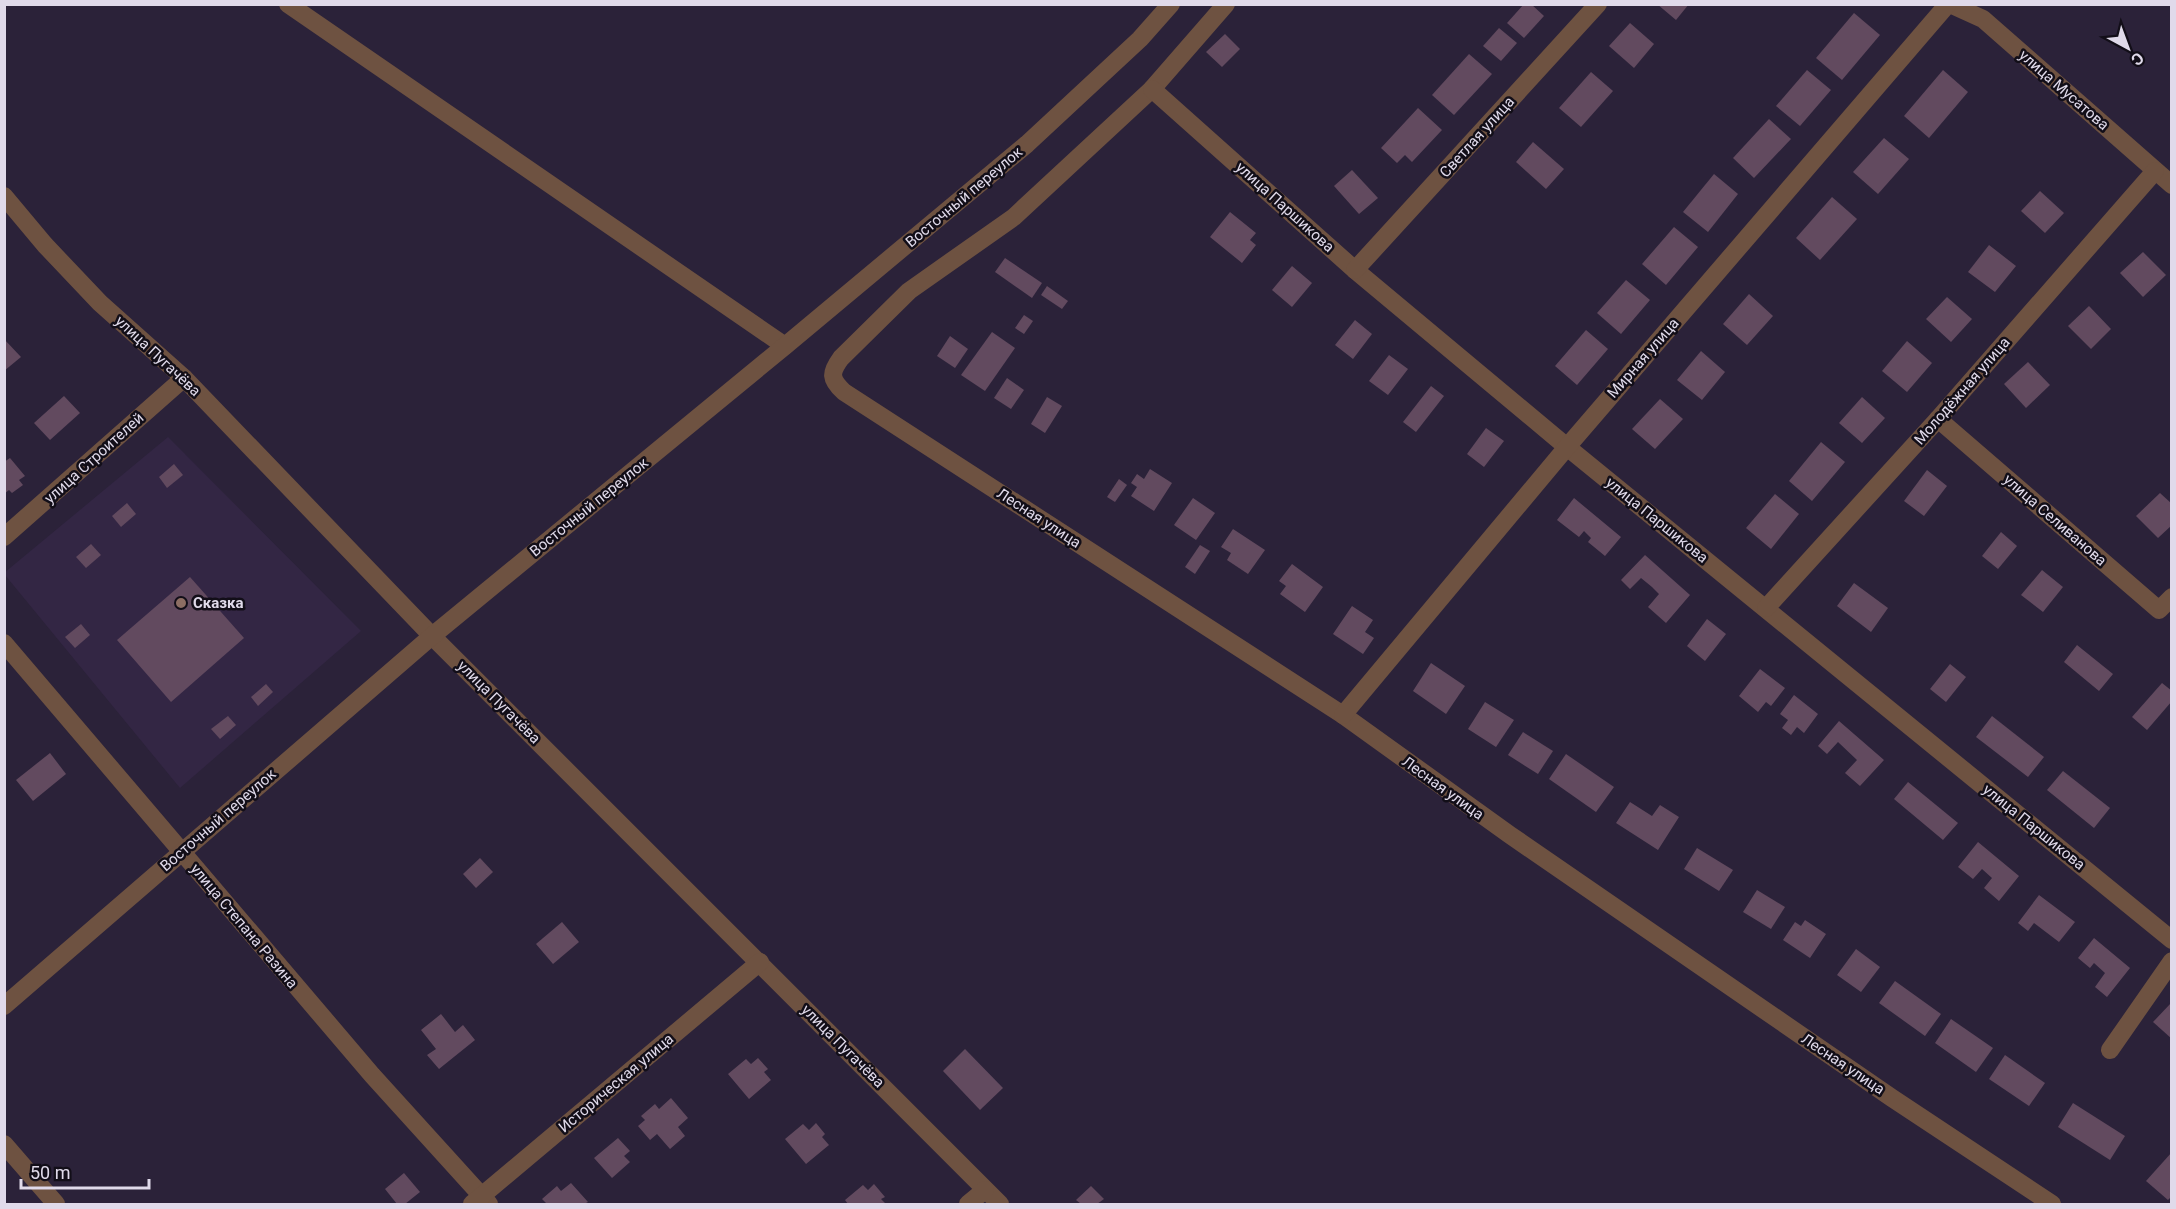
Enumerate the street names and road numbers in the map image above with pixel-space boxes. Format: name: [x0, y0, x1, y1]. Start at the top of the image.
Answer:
street label: улица Мусатова: [2015, 46, 2113, 134]
street label: Светлая улица: [1436, 93, 1518, 181]
street label: Восточный переулок: [902, 143, 1026, 251]
street label: улица Паршикова: [1232, 158, 1338, 256]
street label: улица Пугачёва: [112, 312, 204, 400]
street label: Мирная улица: [1603, 314, 1683, 402]
street label: Молодёжная улица: [1910, 334, 2014, 448]
street label: улица Строителей: [41, 409, 147, 507]
street label: Восточный переулок: [526, 454, 652, 560]
street label: улица Селиванова: [2000, 470, 2110, 570]
street label: улица Паршикова: [1602, 473, 1712, 567]
street label: Лесная улица: [994, 484, 1084, 552]
street label: улица Пугачёва: [454, 657, 544, 747]
street label: Лесная улица: [1399, 752, 1487, 824]
street label: Восточный переулок: [157, 765, 279, 875]
street label: улица Паршикова: [1979, 780, 2089, 874]
street label: улица Степана Разина: [187, 860, 301, 992]
street label: улица Пугачёва: [798, 1001, 888, 1091]
street label: Историческая улица: [555, 1030, 677, 1136]
street label: Лесная улица: [1798, 1030, 1888, 1098]

